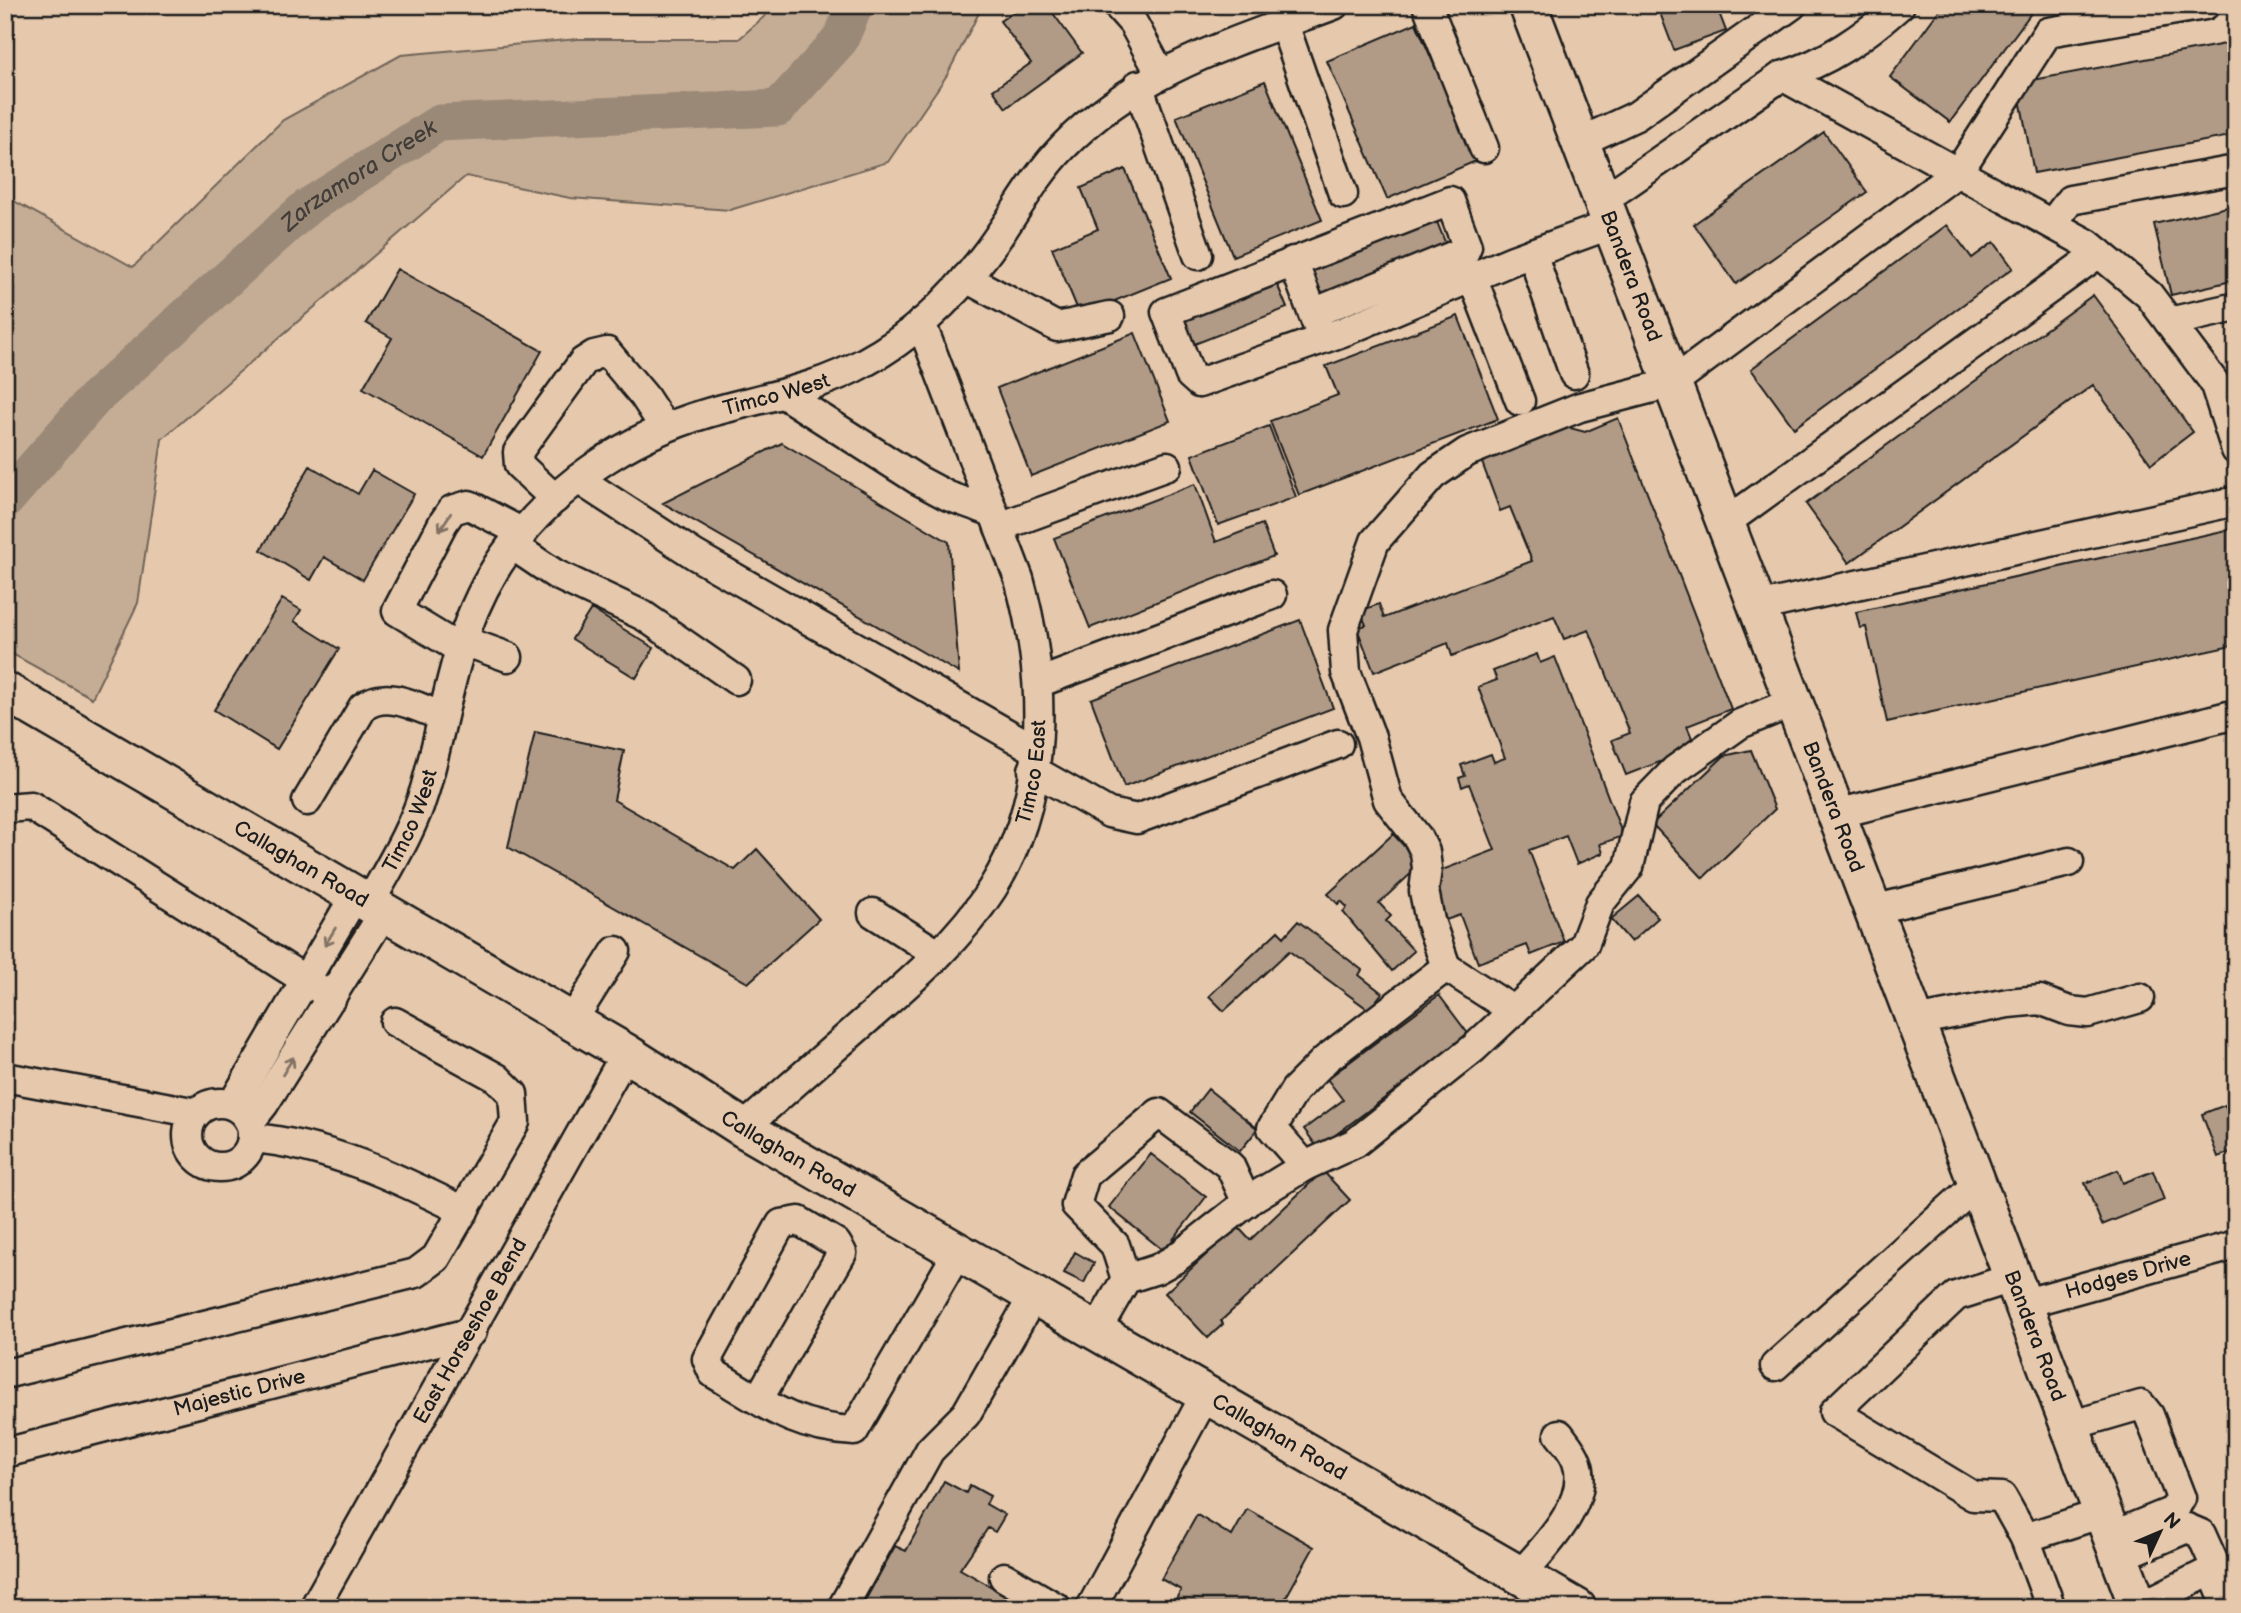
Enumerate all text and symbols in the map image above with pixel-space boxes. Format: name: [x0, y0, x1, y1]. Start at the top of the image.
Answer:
water label: Zarzamora Creek: [275, 113, 443, 238]
street label: Bandera Road: [1595, 207, 1668, 345]
street label: Timco West: [720, 367, 833, 421]
one-way arrow: [437, 512, 452, 531]
street label: Timco East: [1010, 719, 1051, 827]
street label: Bandera Road: [1797, 738, 1870, 876]
street label: Timco West: [377, 766, 442, 877]
street label: Callaghan Road: [229, 815, 373, 913]
one-way arrow: [322, 926, 336, 946]
one-way arrow: [282, 1057, 296, 1077]
street label: Callaghan Road: [716, 1105, 860, 1203]
street label: East Horseshoe Bend: [408, 1234, 532, 1428]
street label: Hodges Drive: [2062, 1246, 2194, 1304]
street label: Bandera Road: [1999, 1267, 2071, 1405]
street label: Majestic Drive: [171, 1363, 308, 1421]
street label: Callaghan Road: [1208, 1388, 1352, 1486]
north arrow: [2126, 1498, 2196, 1568]
text: N: [2158, 1508, 2184, 1534]

